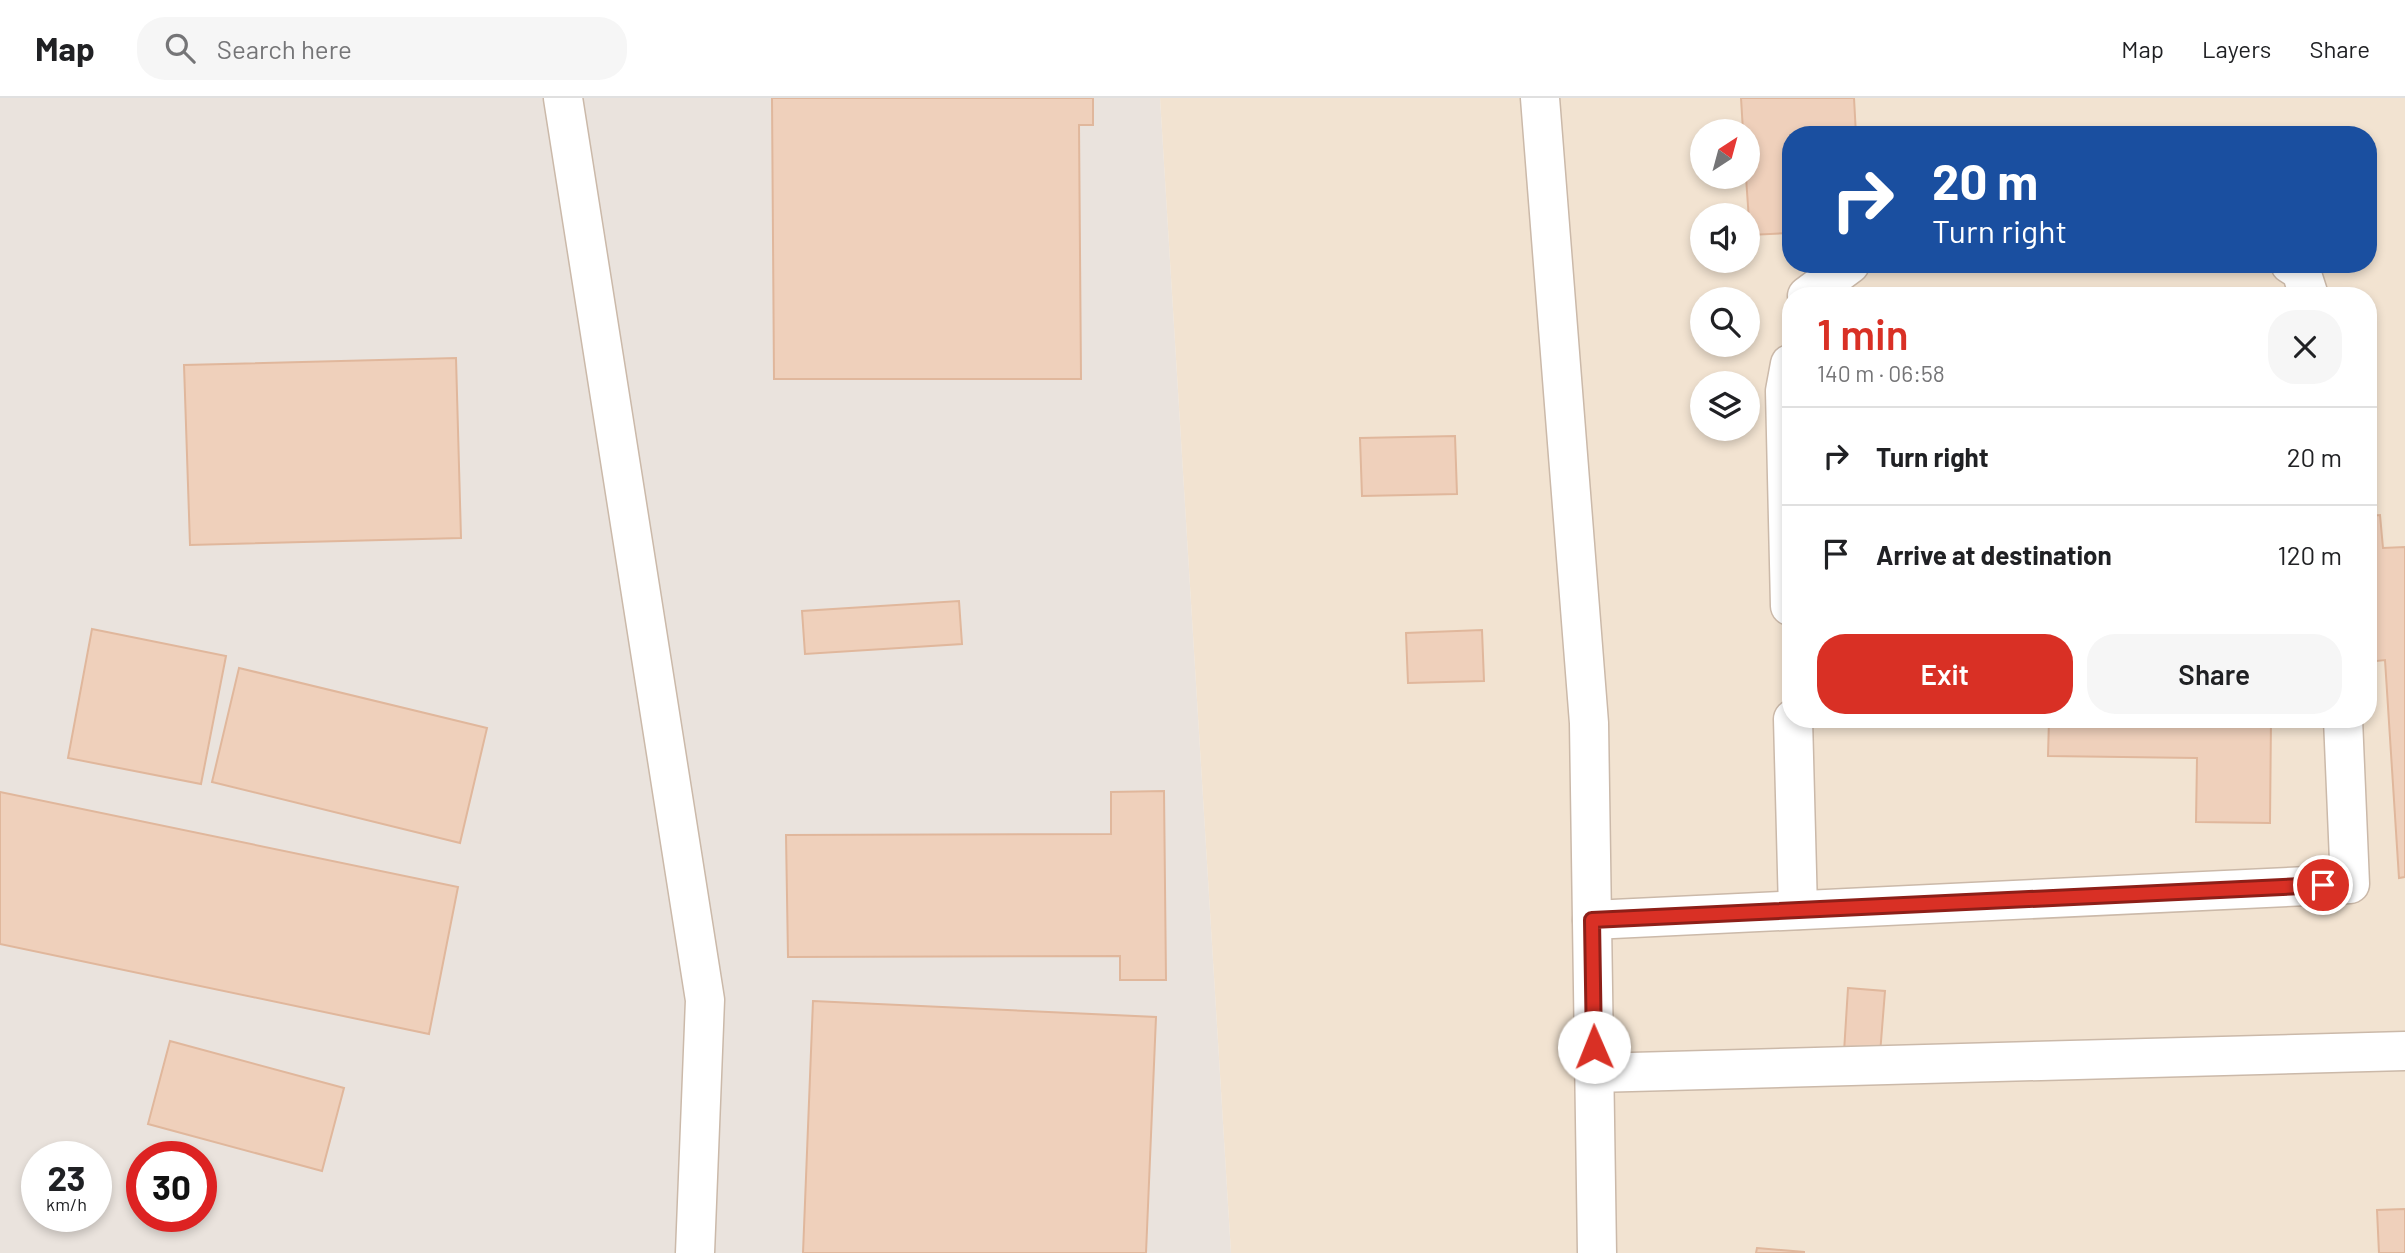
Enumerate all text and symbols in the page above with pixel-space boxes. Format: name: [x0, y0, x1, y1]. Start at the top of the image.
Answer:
search box: [137, 17, 627, 80]
text: Map: [35, 28, 95, 68]
icon: search: [161, 29, 199, 67]
text: Search here: [217, 33, 352, 64]
text: Map: [2121, 34, 2164, 63]
text: Layers: [2202, 34, 2271, 63]
text: Share: [2309, 34, 2370, 63]
north arrow: [1690, 119, 1760, 189]
map controls: [1690, 119, 1760, 441]
text: 20 m: [1932, 151, 2038, 210]
icon: right: [1817, 154, 1908, 245]
button: sound: [1690, 203, 1760, 273]
text: Turn right: [1932, 211, 2067, 249]
button: search: [1690, 287, 1760, 357]
text: 1 min: [1817, 308, 1909, 358]
button: close: [2268, 310, 2342, 384]
text: 140 m · 06:58: [1817, 359, 1945, 387]
button: layers: [1690, 371, 1760, 441]
icon: right: [1817, 437, 1855, 475]
text: Turn right: [1876, 441, 1989, 472]
text: 20 m: [2287, 441, 2342, 472]
icon: arrive: [1817, 535, 1855, 573]
text: Arrive at destination: [1876, 539, 2112, 570]
text: 120 m: [2278, 539, 2342, 570]
button: Exit: [1817, 634, 2073, 714]
button: Share: [2087, 634, 2342, 714]
pin: [2293, 855, 2353, 915]
icon: arrive: [2304, 866, 2342, 904]
position arrow: [1557, 1010, 1631, 1084]
speed limit sign: 30: [126, 1141, 217, 1232]
text: 23: [47, 1156, 86, 1198]
text: km/h: [46, 1193, 87, 1215]

